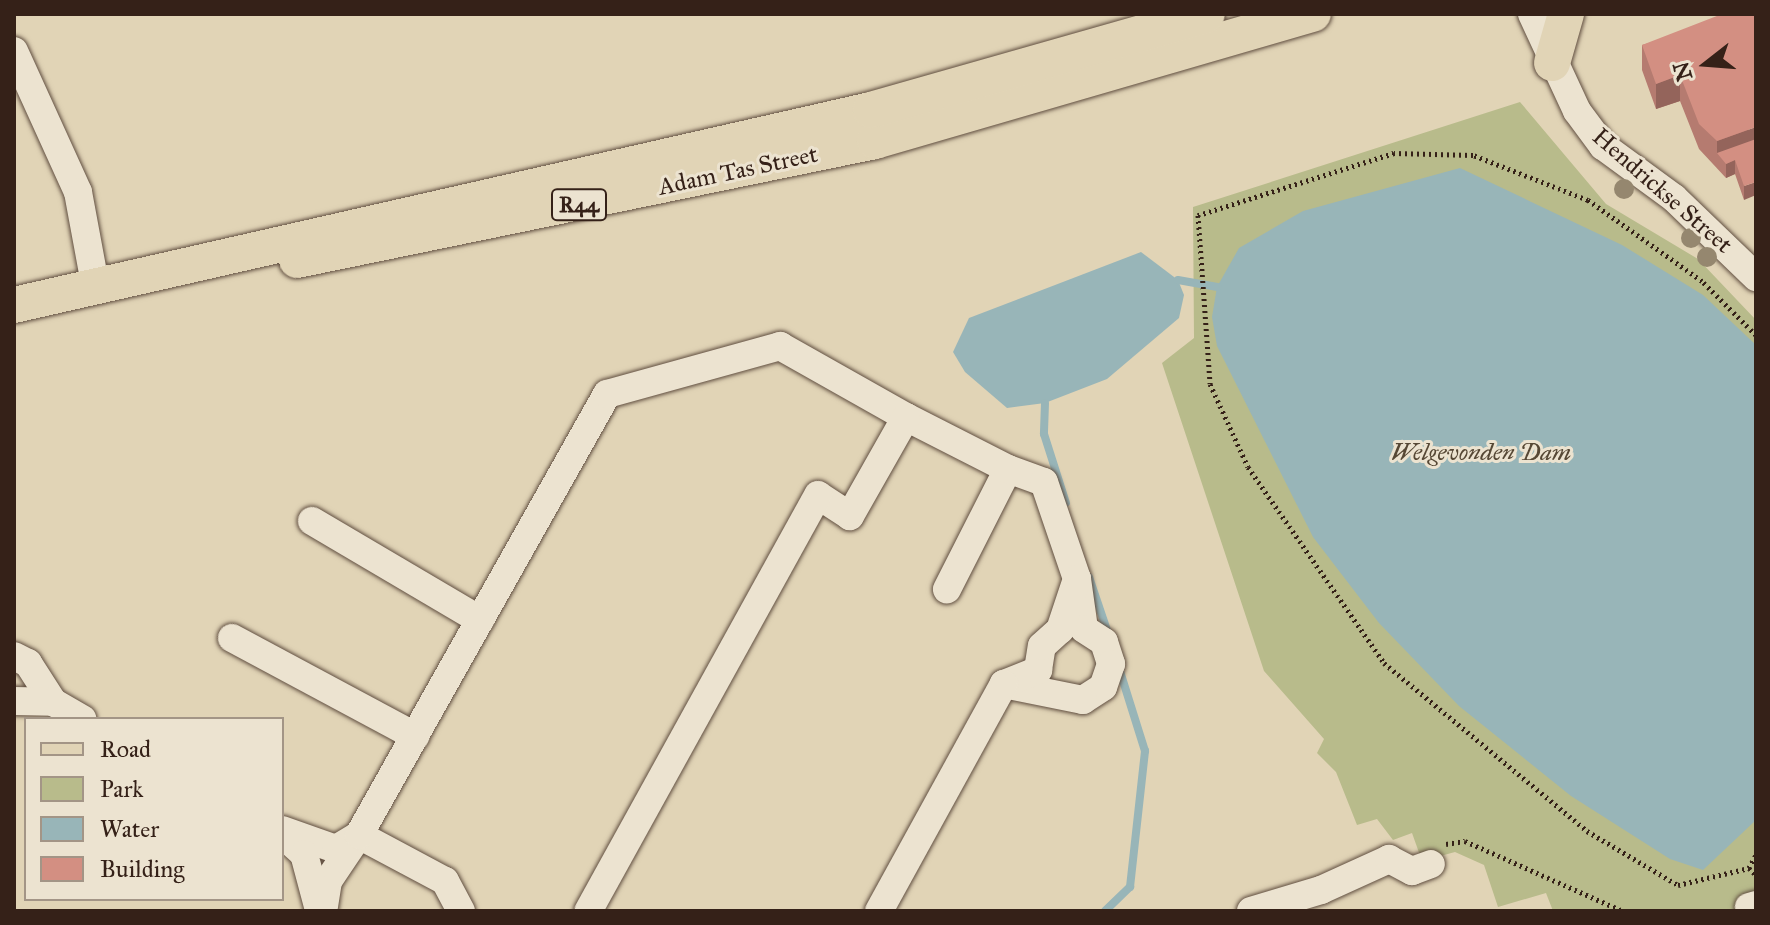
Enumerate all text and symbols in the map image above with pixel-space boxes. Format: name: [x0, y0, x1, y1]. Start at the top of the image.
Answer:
north arrow: [1666, 24, 1746, 104]
text: N: [1667, 58, 1698, 84]
street label: Hendrickse Street: [1586, 122, 1738, 260]
street label: Adam Tas Street: [656, 140, 820, 202]
road number: R44: [551, 187, 607, 223]
park label: Welgevonden Dam: [1391, 439, 1571, 467]
legend: [24, 717, 284, 901]
text: Road: [100, 734, 151, 764]
text: Park: [100, 774, 143, 804]
text: Water: [100, 814, 159, 844]
text: Building: [100, 854, 185, 884]

